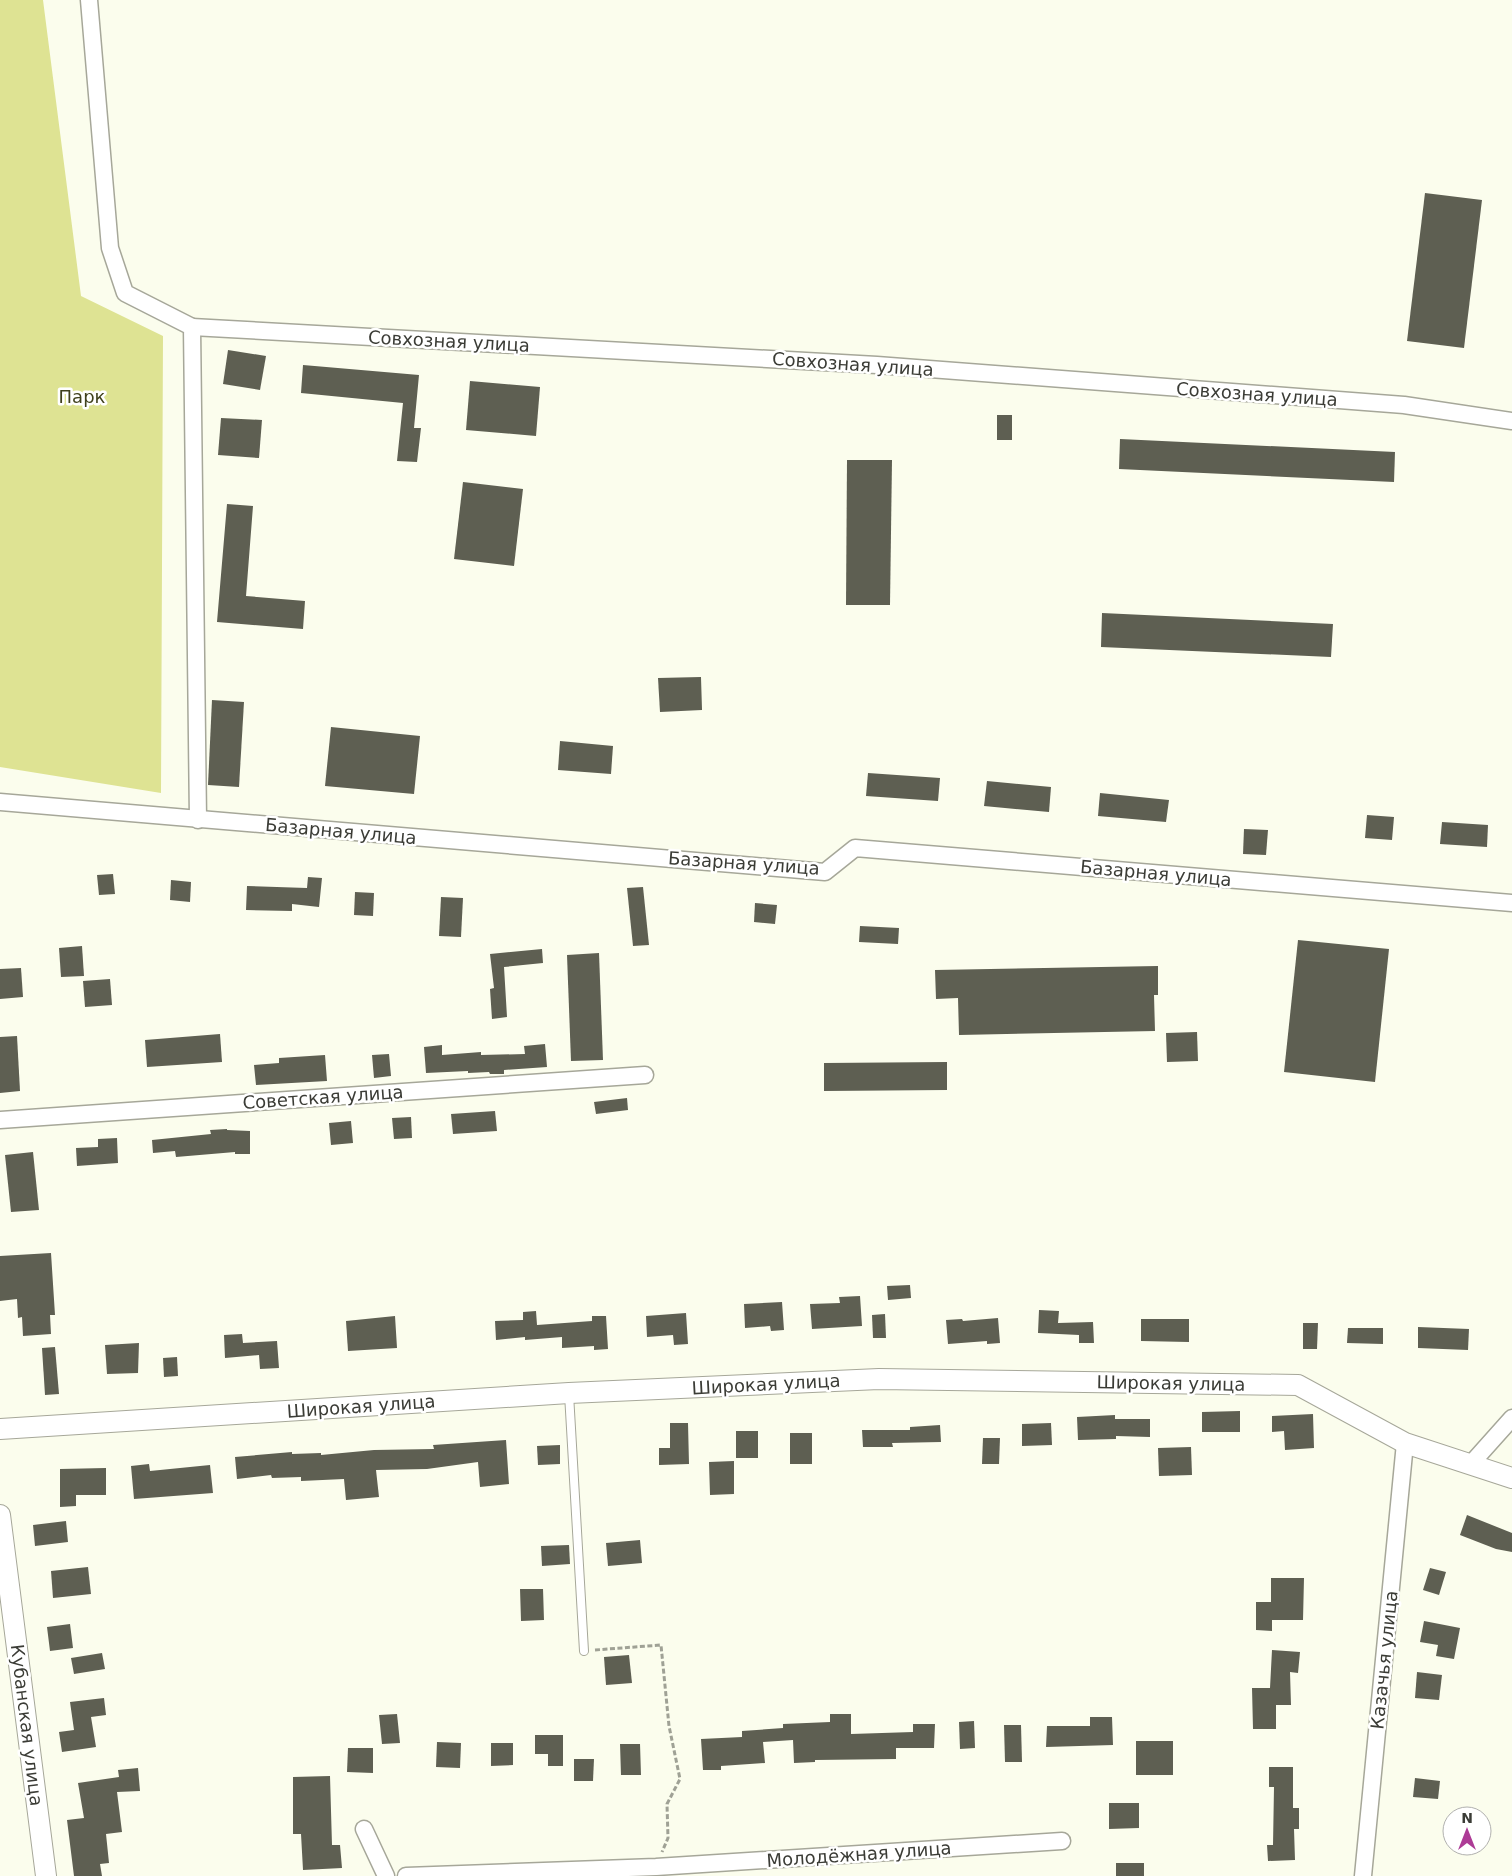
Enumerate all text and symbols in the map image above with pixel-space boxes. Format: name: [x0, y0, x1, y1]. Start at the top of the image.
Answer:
street label: Совхозная улица: [368, 326, 530, 356]
street label: Совхозная улица: [772, 348, 934, 380]
street label: Совхозная улица: [1176, 378, 1338, 410]
park label: Парк: [59, 386, 106, 407]
street label: Базарная улица: [264, 814, 418, 848]
street label: Базарная улица: [667, 847, 821, 879]
street label: Базарная улица: [1079, 856, 1233, 890]
street label: Советская улица: [242, 1081, 404, 1113]
street label: Широкая улица: [691, 1370, 841, 1398]
street label: Широкая улица: [1096, 1371, 1246, 1395]
street label: Широкая улица: [286, 1390, 436, 1422]
street label: Казачья улица: [1366, 1590, 1402, 1730]
street label: Кубанская улица: [7, 1643, 47, 1807]
north arrow: [1442, 1806, 1492, 1856]
text: N: [1461, 1810, 1473, 1826]
street label: Молодёжная улица: [766, 1837, 952, 1871]

